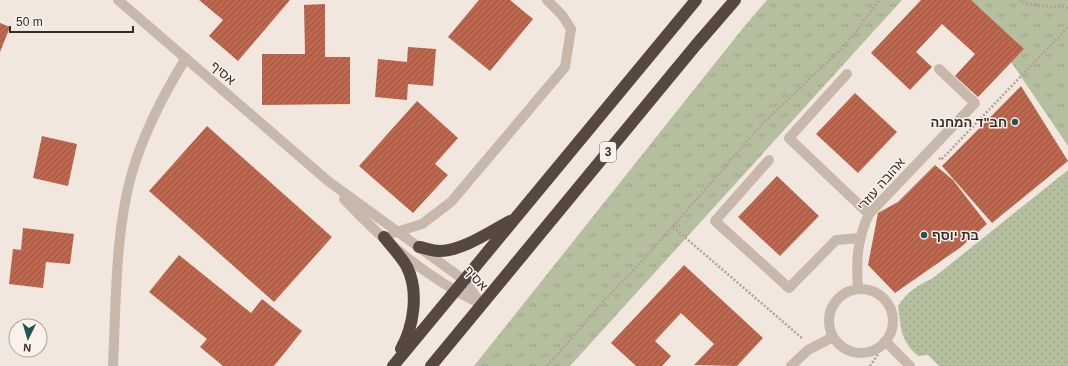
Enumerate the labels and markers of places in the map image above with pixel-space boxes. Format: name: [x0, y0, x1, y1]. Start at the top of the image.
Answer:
place label: חב"ד המחנה: [931, 115, 1007, 130]
marker: חב"ד המחנה: [1010, 117, 1020, 127]
place label: בת יוסף: [932, 228, 979, 243]
marker: בת יוסף: [919, 230, 929, 240]

